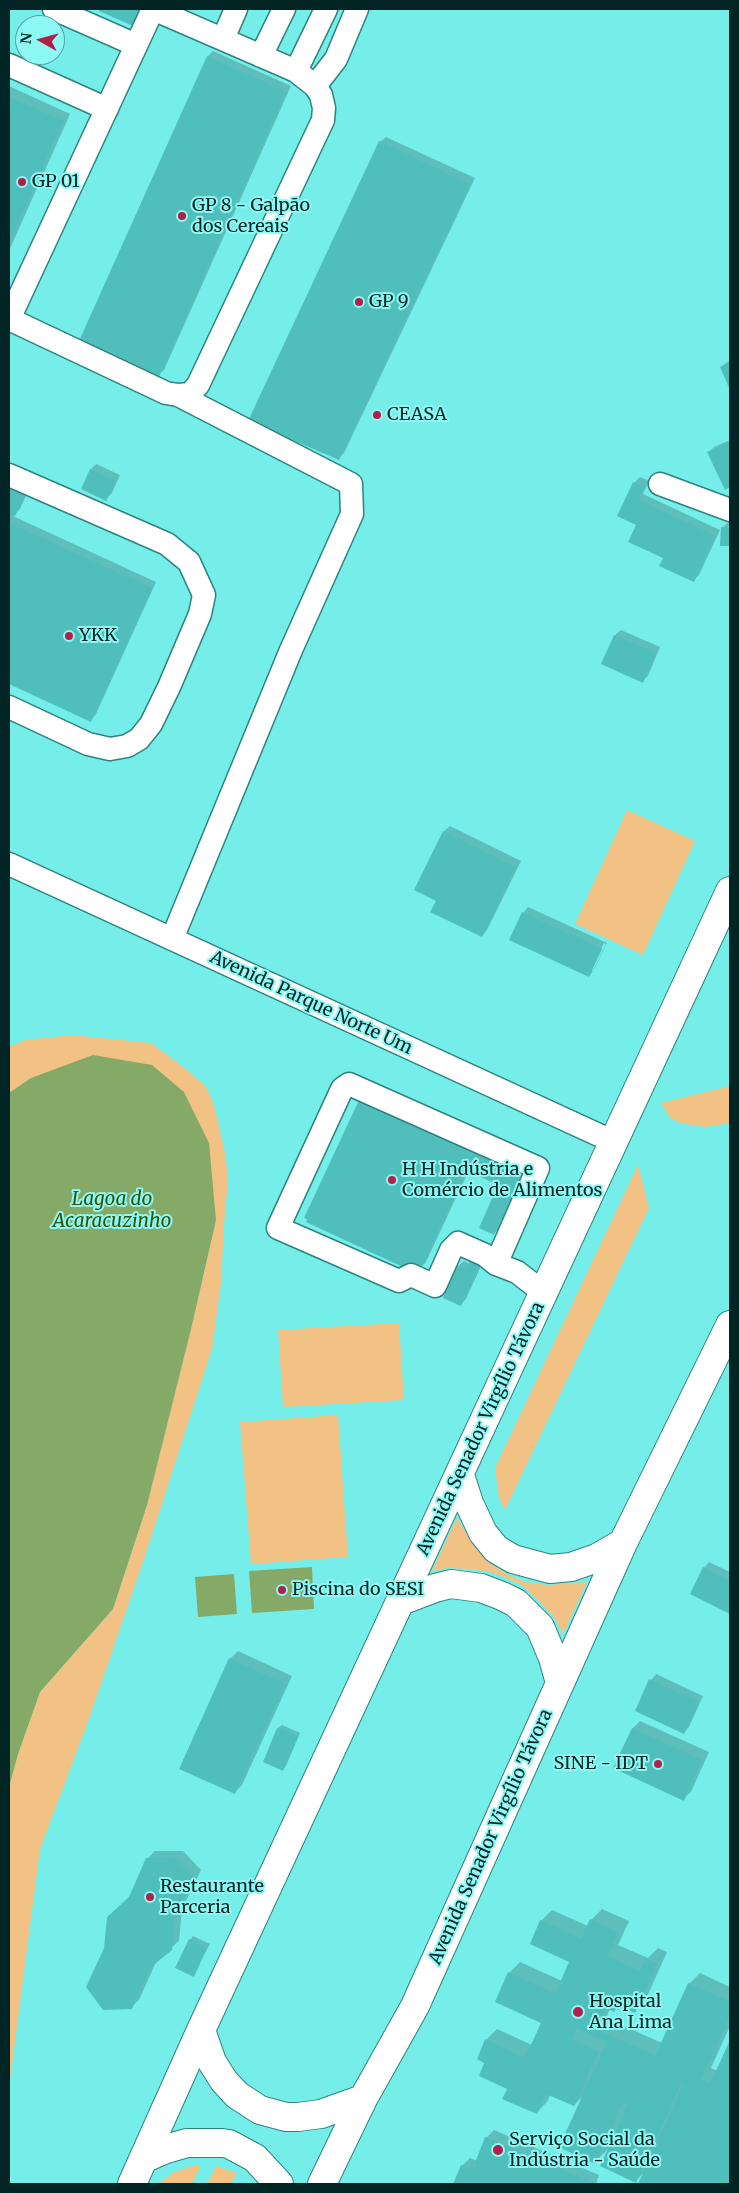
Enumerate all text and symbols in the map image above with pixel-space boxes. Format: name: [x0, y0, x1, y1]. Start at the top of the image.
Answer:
north arrow: [15, 15, 65, 65]
text: N: [16, 32, 36, 45]
place label: GP 01: [32, 171, 80, 193]
marker: GP 01: [16, 176, 28, 188]
place label: GP 8 - Galpão dos Cereais: [192, 195, 310, 238]
marker: GP 8 - Galpão dos Cereais: [176, 210, 188, 222]
place label: GP 9: [369, 291, 409, 313]
marker: GP 9: [353, 296, 365, 308]
place label: CEASA: [387, 404, 447, 426]
marker: CEASA: [371, 409, 383, 421]
place label: YKK: [79, 625, 117, 647]
marker: YKK: [63, 630, 75, 642]
street label: Avenida Parque Norte Um: [206, 946, 416, 1060]
place label: H H Indústria e Comércio de Alimentos: [402, 1159, 602, 1202]
marker: H H Indústria e Comércio de Alimentos: [386, 1174, 398, 1186]
water label: Lagoa do Acaracuzinho: [53, 1189, 171, 1233]
street label: Avenida Senador Virgílio Távora: [413, 1299, 549, 1559]
place label: Piscina do SESI: [292, 1579, 424, 1601]
marker: Piscina do SESI: [276, 1584, 288, 1596]
street label: Avenida Senador Virgílio Távora: [425, 1706, 557, 1968]
place label: SINE - IDT: [554, 1753, 648, 1775]
marker: SINE - IDT: [652, 1758, 664, 1770]
place label: Restaurante Parceria: [160, 1876, 264, 1918]
marker: Restaurante Parceria: [144, 1891, 156, 1903]
place label: Hospital Ana Lima: [589, 1991, 672, 2034]
marker: Hospital Ana Lima: [571, 2005, 585, 2019]
place label: Serviço Social da Indústria - Saúde: [509, 2129, 660, 2172]
marker: Serviço Social da Indústria - Saúde: [491, 2143, 505, 2157]

